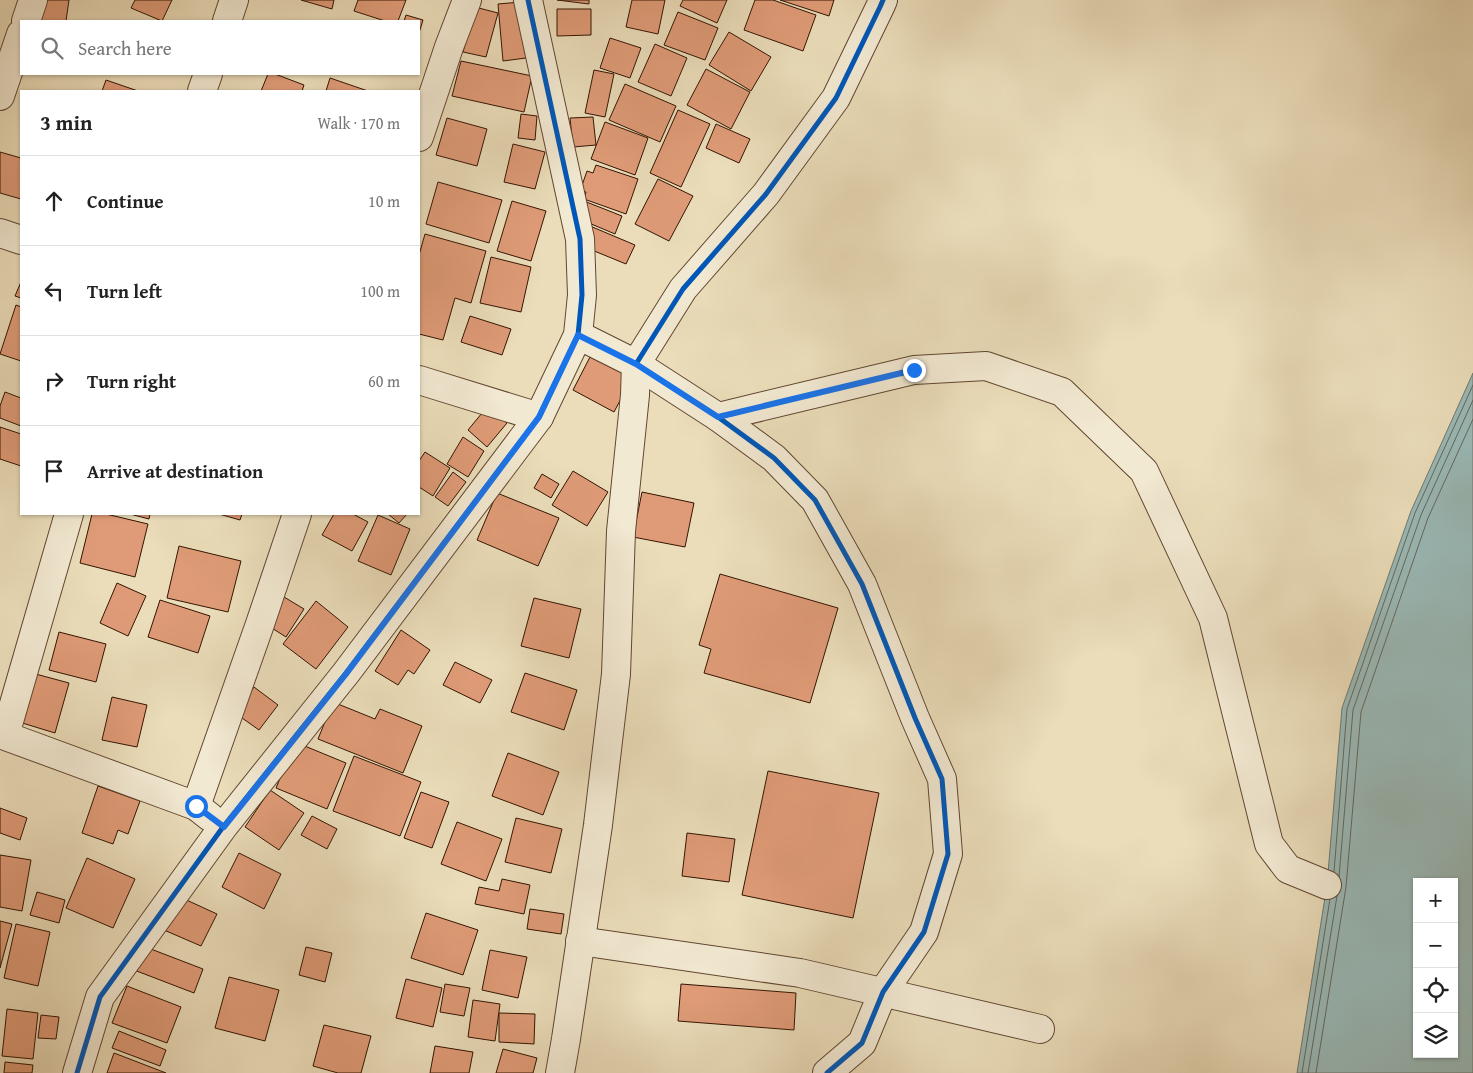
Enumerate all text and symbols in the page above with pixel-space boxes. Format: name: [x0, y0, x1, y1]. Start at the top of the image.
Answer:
search box: [20, 20, 420, 75]
icon: search: [38, 34, 66, 62]
text: Search here: [78, 34, 172, 62]
text: 3 min: [40, 107, 92, 138]
text: Walk · 170 m: [317, 111, 400, 135]
icon: ahead: [40, 187, 68, 215]
text: Continue: [87, 187, 164, 215]
text: 10 m: [368, 189, 400, 213]
icon: left: [40, 277, 68, 305]
text: Turn left: [87, 277, 162, 305]
text: 100 m: [360, 279, 400, 303]
route end: [903, 359, 926, 382]
icon: right: [40, 367, 68, 395]
text: Turn right: [87, 367, 176, 395]
text: 60 m: [368, 369, 400, 393]
icon: arrive: [40, 457, 68, 485]
text: Arrive at destination: [87, 457, 263, 485]
route start: [185, 795, 208, 818]
map controls: [1413, 878, 1458, 1058]
button: +: [1413, 878, 1458, 923]
button: −: [1413, 923, 1458, 968]
button: locate: [1413, 968, 1458, 1013]
button: layers: [1413, 1013, 1458, 1058]

